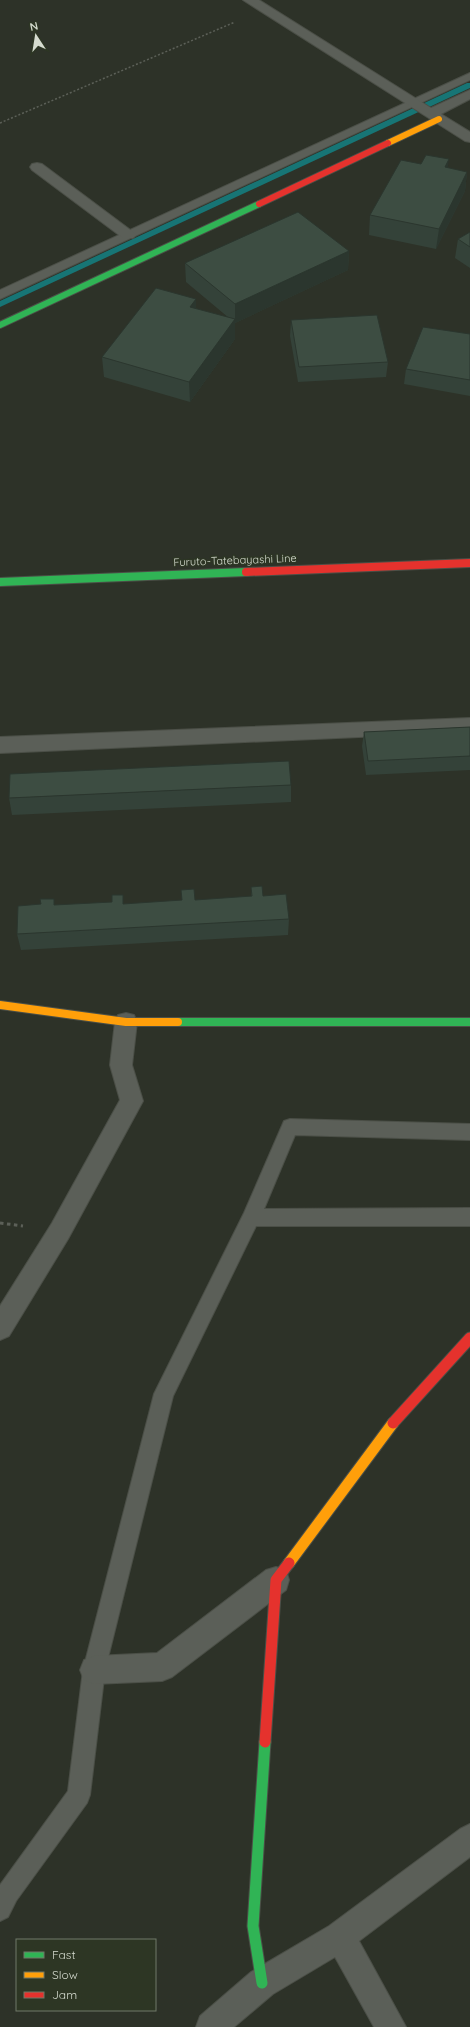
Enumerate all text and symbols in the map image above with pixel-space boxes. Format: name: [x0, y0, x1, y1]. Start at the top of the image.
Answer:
north arrow: [16, 16, 56, 56]
text: N: [29, 19, 39, 34]
street label: Furuto-Tatebayashi Line: [173, 551, 297, 569]
legend: [16, 1939, 156, 2011]
text: Fast: [52, 1947, 76, 1962]
text: Slow: [52, 1967, 78, 1982]
text: Jam: [52, 1987, 77, 2002]

